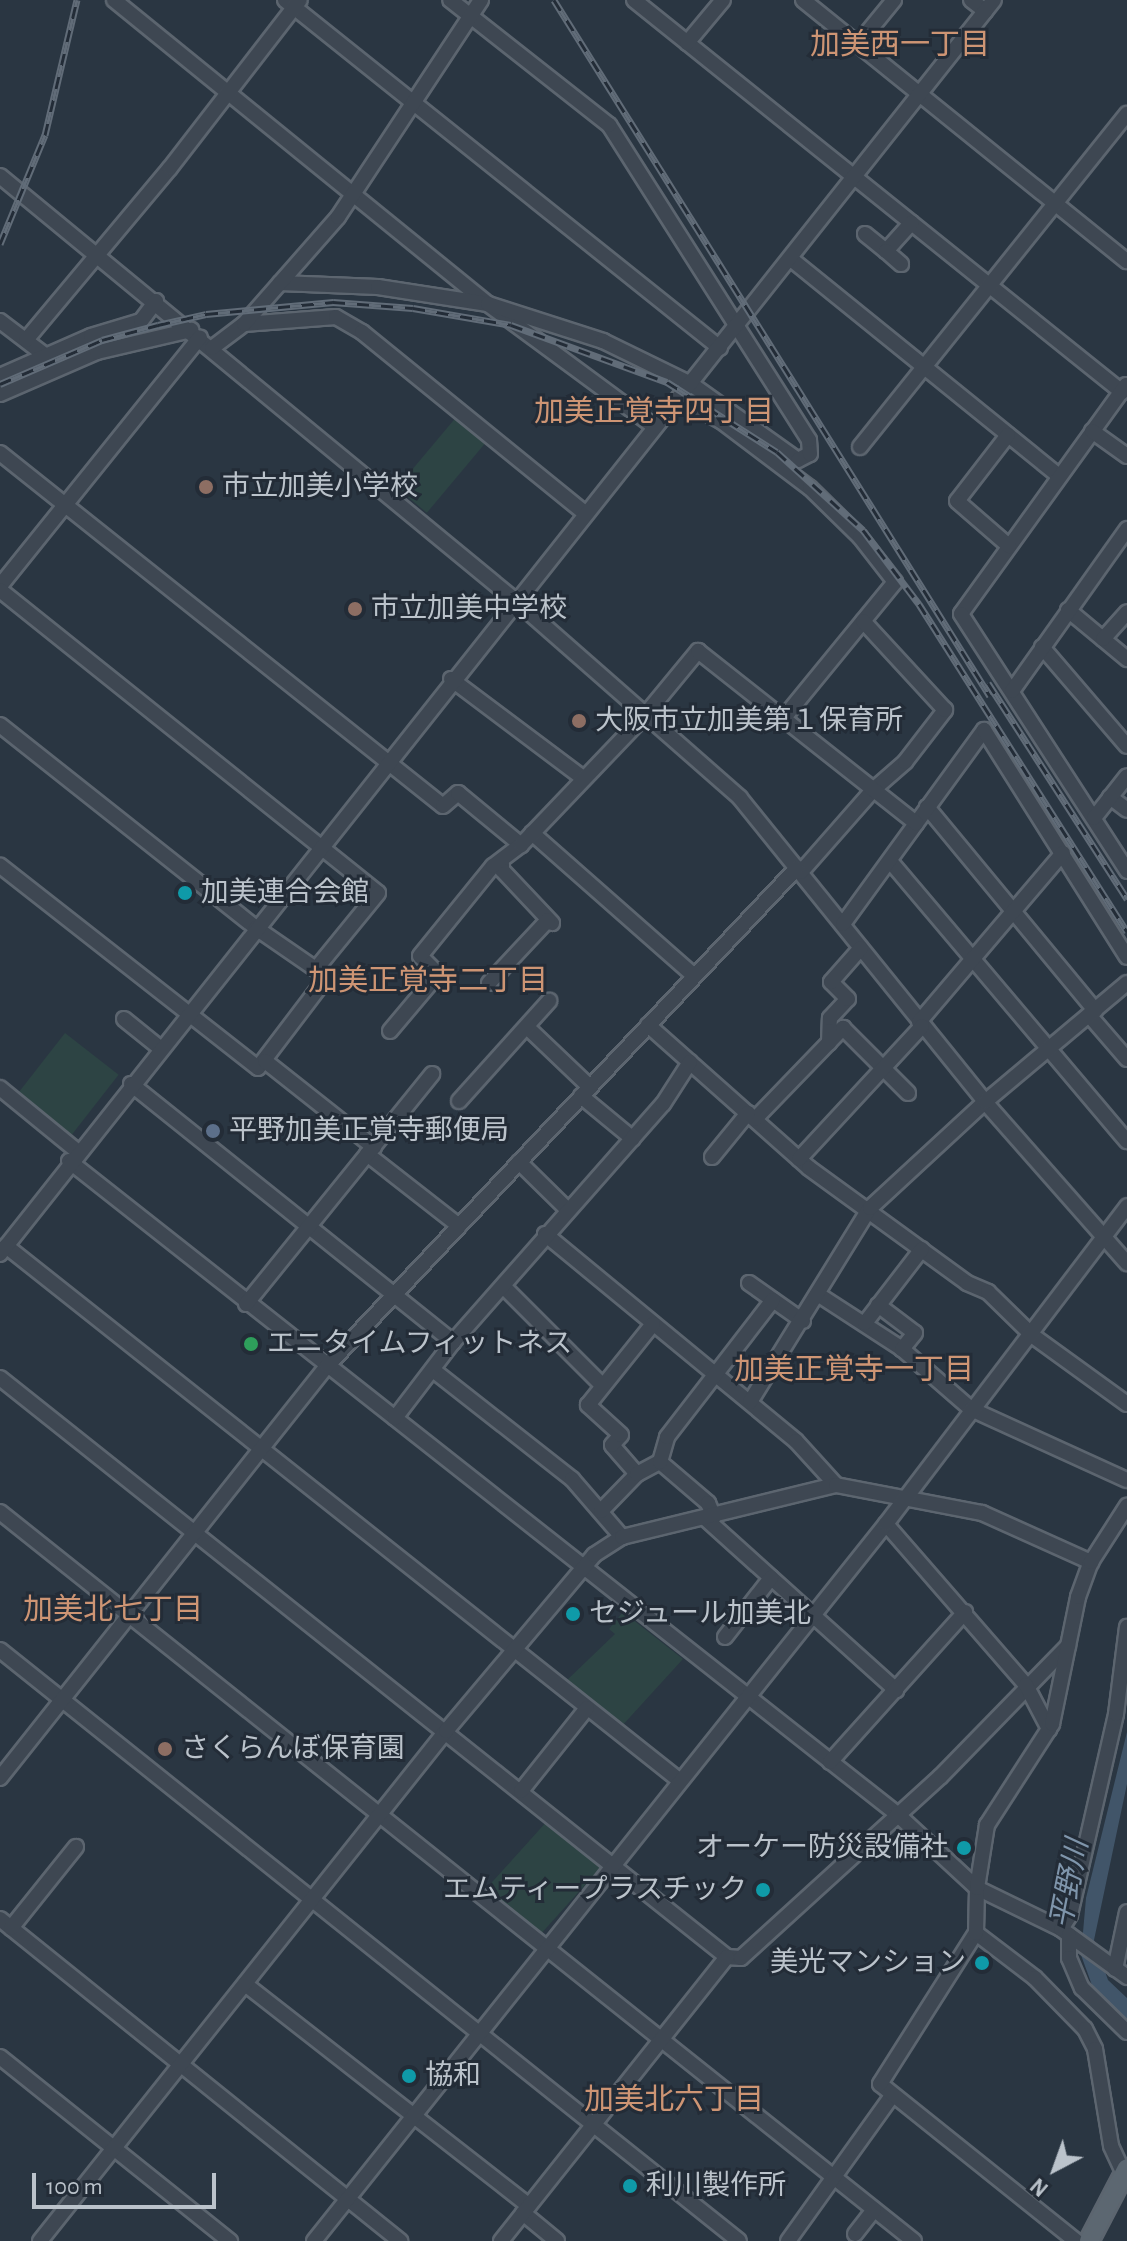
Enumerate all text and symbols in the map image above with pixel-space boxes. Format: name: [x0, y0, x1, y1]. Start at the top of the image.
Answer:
district label: 加美西一丁目: [810, 27, 990, 63]
district label: 加美正覚寺四丁目: [534, 394, 774, 430]
place label: 市立加美小学校: [222, 470, 418, 504]
marker: 市立加美小学校: [197, 478, 215, 496]
place label: 市立加美中学校: [371, 592, 567, 626]
marker: 市立加美中学校: [346, 600, 364, 618]
place label: 大阪市立加美第１保育所: [595, 704, 903, 738]
marker: 大阪市立加美第１保育所: [570, 712, 588, 730]
place label: 加美連合会館: [201, 876, 369, 910]
marker: 加美連合会館: [176, 884, 194, 902]
district label: 加美正覚寺二丁目: [308, 963, 548, 999]
place label: 平野加美正覚寺郵便局: [229, 1114, 509, 1148]
marker: 平野加美正覚寺郵便局: [204, 1122, 222, 1140]
place label: エニタイムフィットネス: [267, 1327, 575, 1361]
marker: エニタイムフィットネス: [242, 1335, 260, 1353]
district label: 加美正覚寺一丁目: [734, 1352, 974, 1388]
district label: 加美北七丁目: [23, 1592, 203, 1628]
place label: セジュール加美北: [589, 1597, 813, 1631]
marker: セジュール加美北: [564, 1605, 582, 1623]
place label: さくらんぼ保育園: [181, 1732, 405, 1766]
marker: さくらんぼ保育園: [156, 1740, 174, 1758]
place label: オーケー防災設備社: [696, 1831, 948, 1865]
water label: 平野川: [1044, 1836, 1096, 1932]
marker: オーケー防災設備社: [955, 1839, 973, 1857]
place label: エムティープラスチック: [439, 1873, 747, 1907]
marker: エムティープラスチック: [754, 1881, 772, 1899]
place label: 美光マンション: [770, 1946, 966, 1980]
marker: 美光マンション: [973, 1954, 991, 1972]
place label: 協和: [425, 2059, 481, 2093]
marker: 協和: [400, 2067, 418, 2085]
district label: 加美北六丁目: [584, 2082, 764, 2118]
north arrow: [1015, 2129, 1095, 2209]
scale bar: [36, 2157, 220, 2207]
place label: 利川製作所: [646, 2169, 786, 2203]
text: N: [1026, 2174, 1052, 2200]
text: 100 m: [46, 2175, 103, 2199]
marker: 利川製作所: [621, 2177, 639, 2195]

